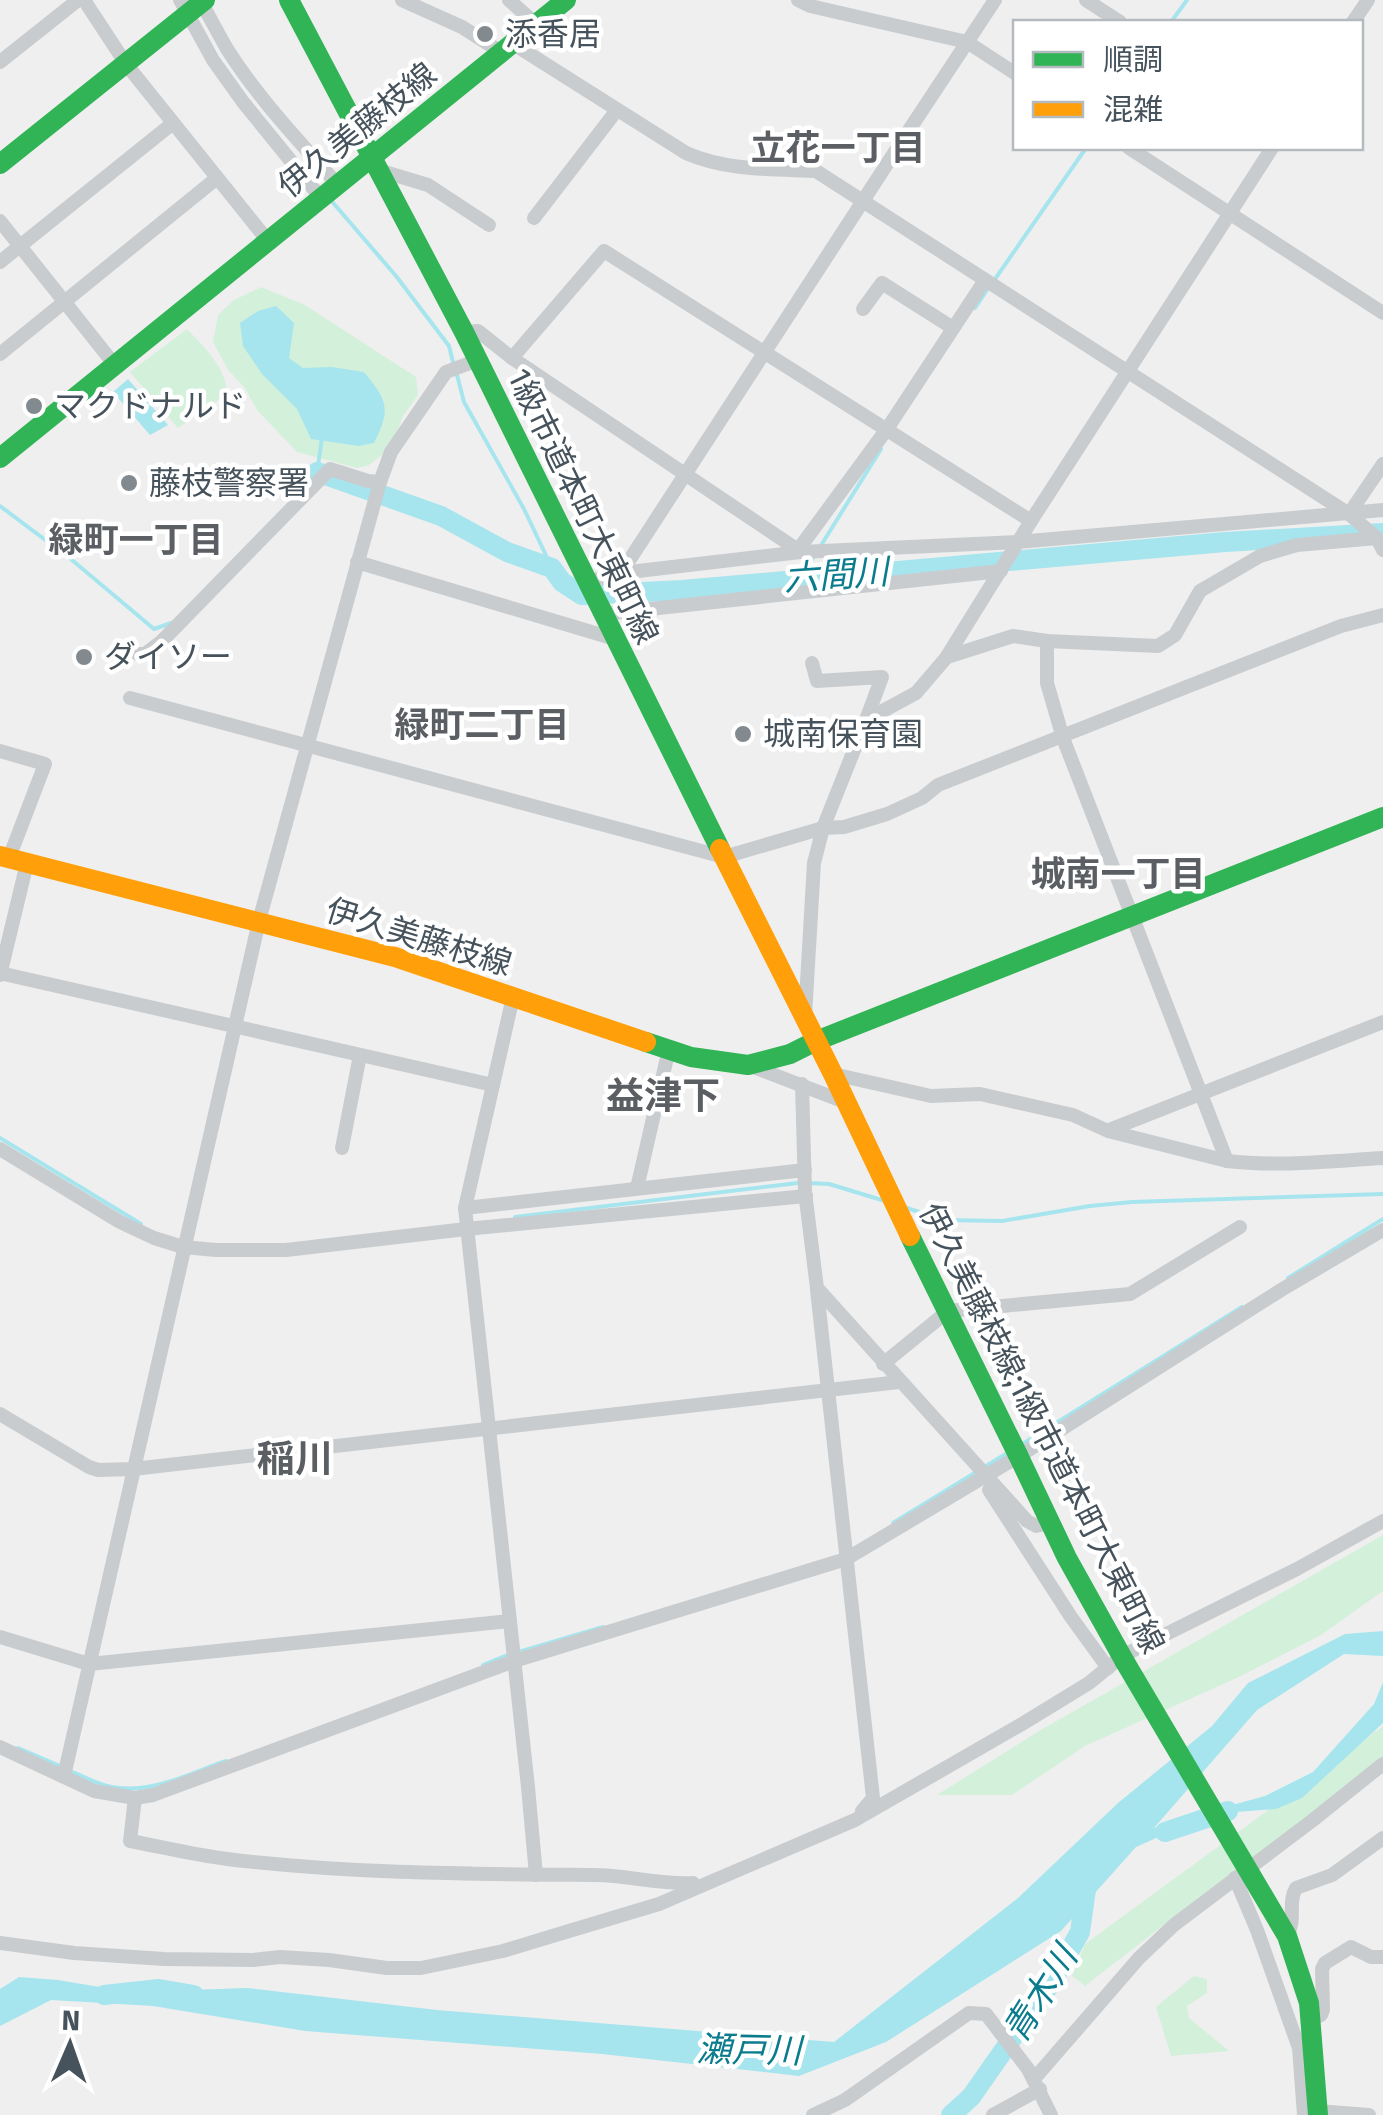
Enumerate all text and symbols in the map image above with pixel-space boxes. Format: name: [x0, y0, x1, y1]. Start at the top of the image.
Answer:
place label: 添香居: [505, 15, 601, 53]
legend: [1013, 20, 1363, 150]
marker: 添香居: [474, 23, 496, 45]
text: 順調: [1103, 42, 1163, 78]
street label: 伊久美藤枝線: [270, 55, 444, 205]
text: 混雑: [1103, 92, 1163, 128]
district label: 立花一丁目: [750, 127, 926, 169]
street label: 1級市道本町大東町線: [500, 362, 666, 650]
place label: マクドナルド: [54, 387, 246, 425]
marker: マクドナルド: [23, 395, 45, 417]
place label: 藤枝警察署: [149, 464, 309, 502]
marker: 藤枝警察署: [118, 472, 140, 494]
district label: 緑町一丁目: [48, 519, 224, 561]
water label: 六間川: [782, 550, 894, 600]
place label: ダイソー: [104, 638, 232, 676]
marker: ダイソー: [73, 646, 95, 668]
district label: 緑町二丁目: [394, 704, 570, 746]
place label: 城南保育園: [763, 715, 923, 753]
marker: 城南保育園: [732, 723, 754, 745]
district label: 城南一丁目: [1030, 853, 1206, 895]
street label: 伊久美藤枝線: [322, 891, 516, 983]
district label: 益津下: [606, 1073, 720, 1119]
street label: 伊久美藤枝線;1級市道本町大東町線: [912, 1197, 1172, 1659]
district label: 稲川: [257, 1436, 333, 1482]
water label: 青木川: [994, 1935, 1088, 2050]
north arrow: [20, 1995, 120, 2095]
text: N: [61, 2004, 81, 2037]
water label: 瀬戸川: [696, 2028, 806, 2072]

